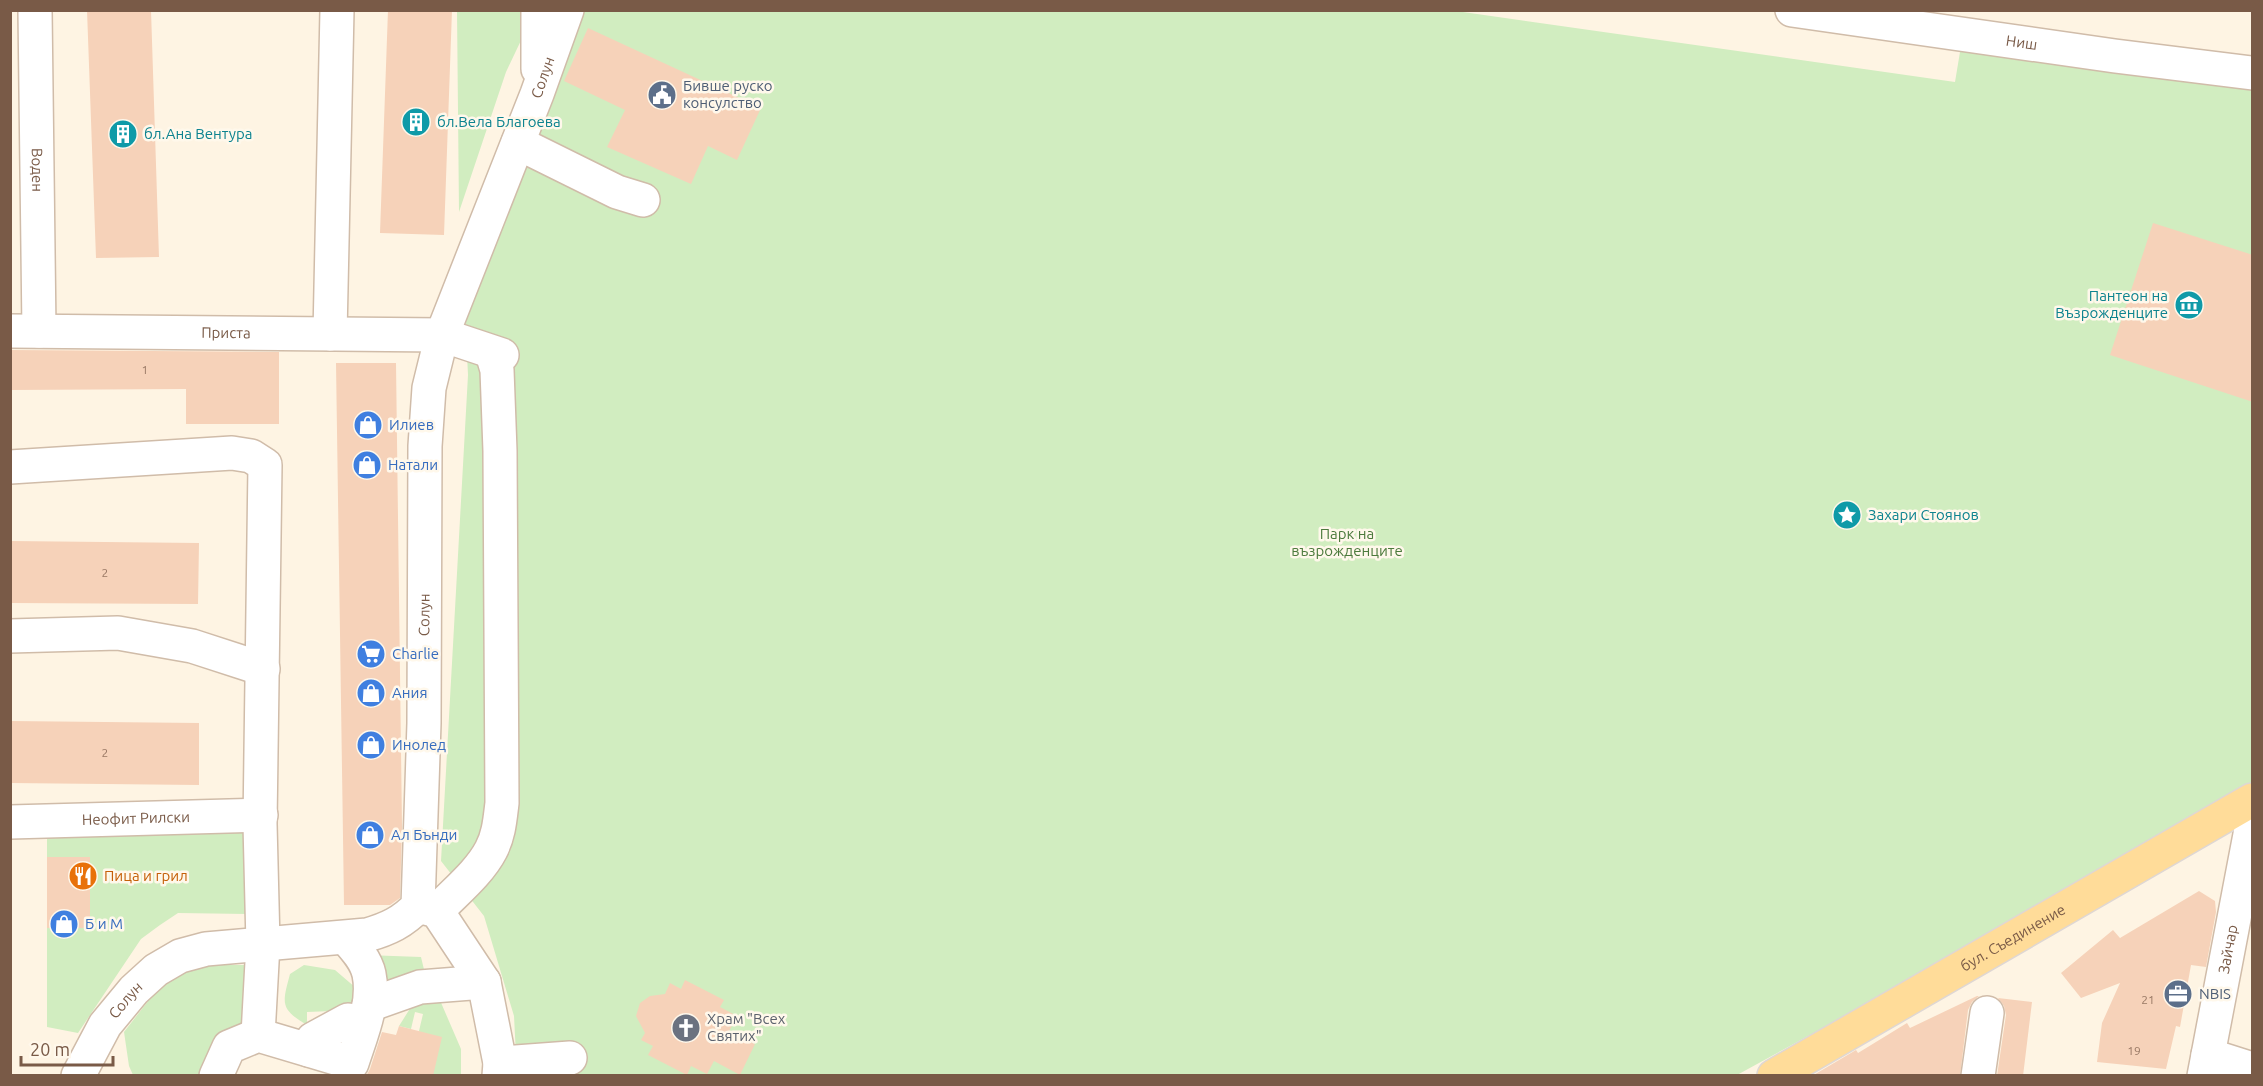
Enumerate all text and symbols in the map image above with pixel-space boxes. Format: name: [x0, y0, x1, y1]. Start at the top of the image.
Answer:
street label: Ниш: [2005, 32, 2039, 53]
street label: Солун: [527, 54, 558, 100]
place label: Бивше руско консулство: [683, 77, 772, 111]
public building icon: Бивше руско консулство: [646, 79, 678, 111]
building icon: бл.Вела Благоева: [400, 106, 432, 138]
place label: бл.Вела Благоева: [437, 113, 561, 130]
building icon: бл.Ана Вентура: [107, 118, 139, 150]
place label: бл.Ана Вентура: [144, 125, 253, 142]
street label: Воден: [29, 148, 46, 192]
place label: Пантеон на Възрожденците: [2055, 287, 2168, 321]
museum icon: Пантеон на Възрожденците: [2173, 289, 2205, 321]
street label: Приста: [201, 324, 251, 341]
house number: 1: [142, 363, 148, 376]
shop icon: Илиев: [352, 409, 384, 441]
place label: Илиев: [389, 416, 434, 433]
shop icon: Натали: [351, 449, 383, 481]
place label: Натали: [388, 456, 438, 473]
place icon: Захари Стоянов: [1831, 499, 1863, 531]
place label: Захари Стоянов: [1868, 506, 1979, 523]
park label: Парк на възрожденците: [1291, 525, 1403, 559]
house number: 2: [102, 566, 108, 579]
street label: Солун: [415, 593, 432, 636]
supermarket icon: Charlie: [355, 638, 387, 670]
place label: Charlie: [392, 645, 439, 662]
shop icon: Ания: [355, 677, 387, 709]
place label: Ания: [392, 684, 427, 701]
shop icon: Инолед: [355, 729, 387, 761]
place label: Инолед: [392, 736, 446, 753]
house number: 2: [102, 746, 108, 759]
street label: Неофит Рилски: [82, 808, 190, 828]
shop icon: Ал Бънди: [354, 819, 386, 851]
place label: Ал Бънди: [391, 826, 457, 843]
restaurant icon: Пица и грил: [67, 860, 99, 892]
place label: Пица и грил: [104, 867, 188, 884]
street label: бул. Съединение: [1957, 901, 2068, 975]
shop icon: Б и М: [48, 908, 80, 940]
place label: Б и М: [85, 915, 123, 932]
street label: Зайчар: [2215, 923, 2241, 975]
street label: Солун: [105, 978, 145, 1022]
office icon: NBIS: [2162, 978, 2194, 1010]
place label: NBIS: [2199, 985, 2231, 1002]
house number: 21: [2141, 993, 2155, 1006]
place label: Храм "Всех Святих": [707, 1010, 786, 1044]
church icon: Храм "Всех Святих": [670, 1012, 702, 1044]
scale bar: [21, 1029, 112, 1067]
text: 20 m: [30, 1039, 70, 1059]
house number: 19: [2127, 1044, 2141, 1057]

